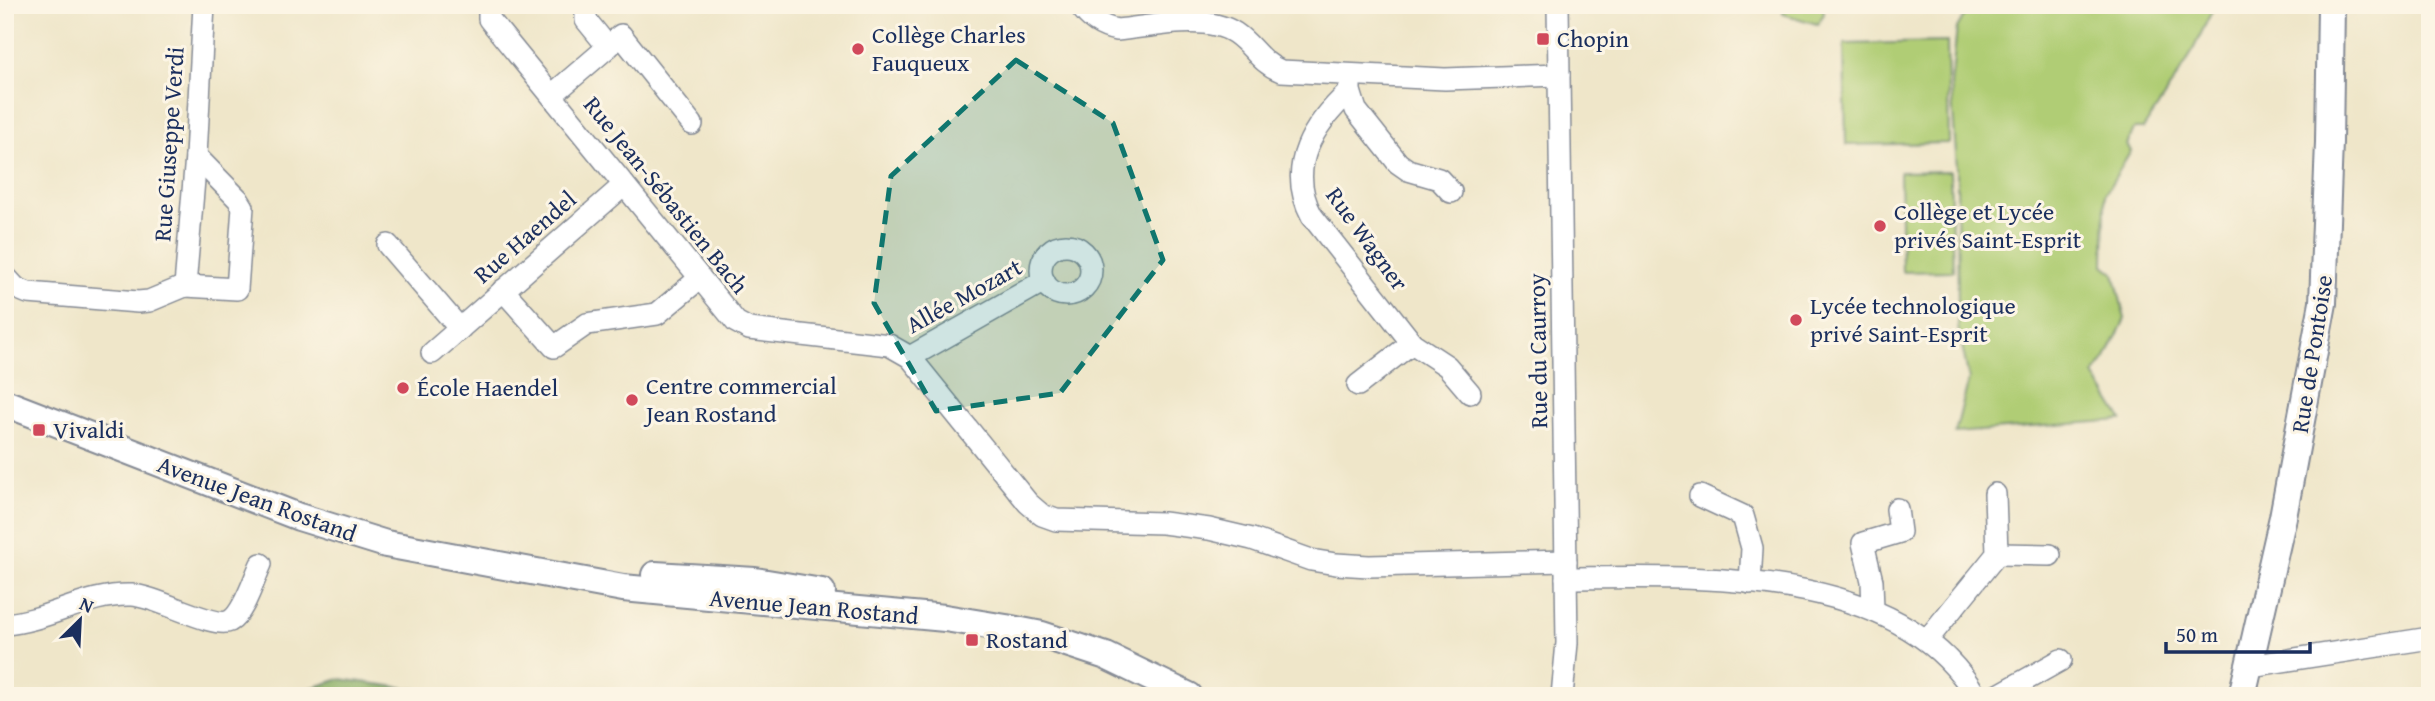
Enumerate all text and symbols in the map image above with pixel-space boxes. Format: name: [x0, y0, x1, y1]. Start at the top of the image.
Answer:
place label: Collège Charles Fauqueux: [872, 17, 1026, 80]
place label: Chopin: [1557, 21, 1629, 56]
marker: Chopin: [1535, 31, 1551, 47]
marker: Collège Charles Fauqueux: [850, 41, 866, 57]
street label: Rue Giuseppe Verdi: [144, 45, 193, 243]
street label: Rue Jean-Sébastien Bach: [576, 88, 758, 301]
street label: Rue Wagner: [1318, 180, 1417, 298]
street label: Rue Haendel: [466, 182, 584, 291]
place label: Collège et Lycée privés Saint-Esprit: [1894, 194, 2082, 257]
marker: Collège et Lycée privés Saint-Esprit: [1872, 218, 1888, 234]
street label: Allée Mozart: [899, 249, 1029, 342]
street label: Rue de Pontoise: [2282, 272, 2341, 435]
street label: Rue du Caurroy: [1519, 273, 1556, 429]
place label: Lycée technologique privé Saint-Esprit: [1810, 288, 2016, 351]
marker: Lycée technologique privé Saint-Esprit: [1788, 312, 1804, 328]
place label: Centre commercial Jean Rostand: [643, 368, 837, 431]
place label: École Haendel: [417, 370, 558, 405]
marker: École Haendel: [395, 380, 411, 396]
marker: Centre commercial Jean Rostand: [624, 392, 640, 408]
place label: Vivaldi: [53, 412, 125, 447]
marker: Vivaldi: [31, 422, 47, 438]
street label: Avenue Jean Rostand: [153, 446, 362, 551]
street label: Avenue Jean Rostand: [708, 580, 920, 633]
north arrow: [46, 586, 116, 656]
text: N: [75, 589, 99, 620]
scale bar: [2166, 610, 2309, 654]
text: 50 m: [2176, 619, 2218, 650]
place label: Rostand: [986, 622, 1068, 657]
marker: Rostand: [964, 632, 980, 648]

